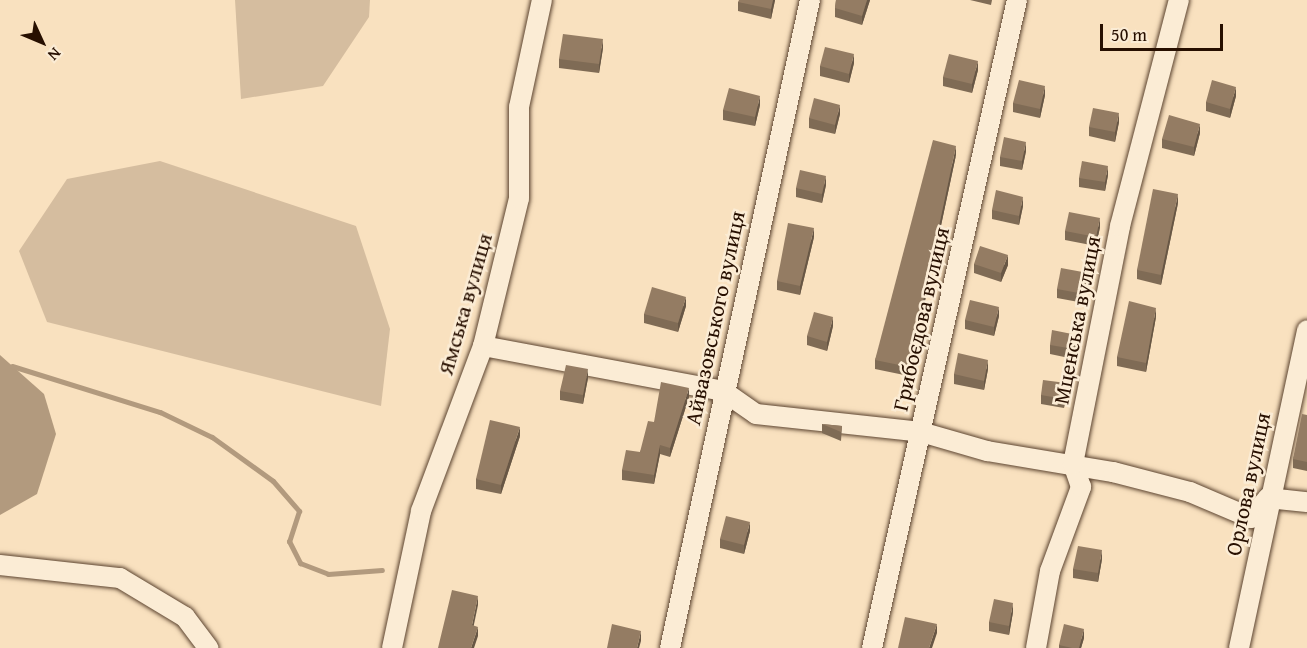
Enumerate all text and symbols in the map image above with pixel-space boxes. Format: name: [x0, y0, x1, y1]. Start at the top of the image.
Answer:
north arrow: [12, 12, 72, 72]
scale bar: [1103, 12, 1226, 50]
text: 50 m: [1111, 21, 1147, 48]
text: N: [43, 42, 67, 67]
street label: Айвазовського вулиця: [679, 209, 751, 427]
street label: Грибоєдова вулиця: [887, 225, 955, 413]
street label: Ямська вулиця: [432, 230, 498, 378]
street label: Мценська вулиця: [1048, 234, 1106, 406]
street label: Орлова вулиця: [1220, 410, 1276, 558]

